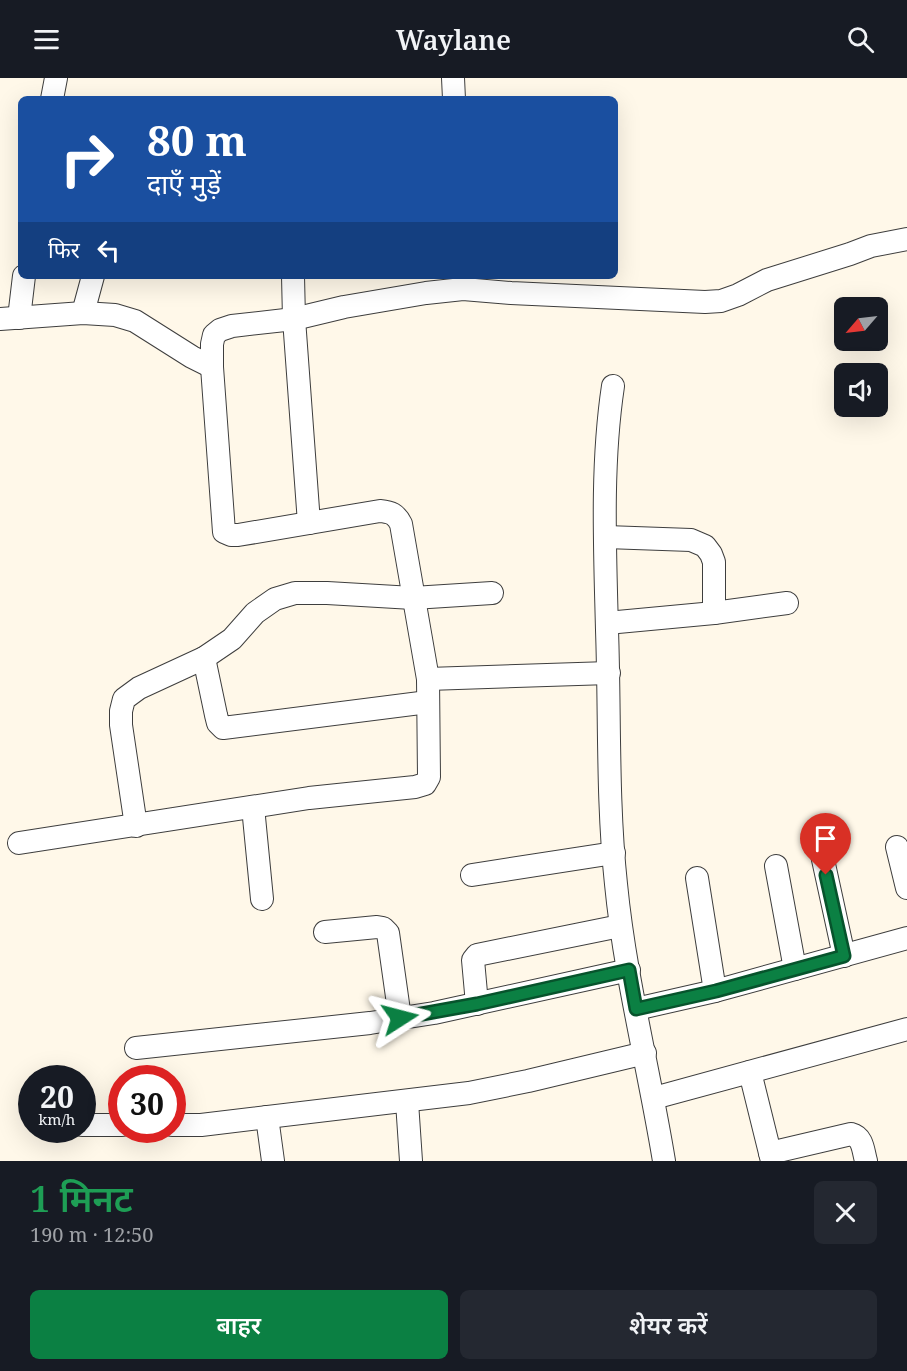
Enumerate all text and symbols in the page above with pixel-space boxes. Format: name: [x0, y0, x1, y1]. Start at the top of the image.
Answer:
text: Waylane: [396, 21, 511, 58]
icon: menu: [30, 23, 63, 56]
icon: search: [844, 23, 877, 56]
text: 80 m: [147, 111, 247, 168]
icon: right: [48, 120, 126, 198]
text: दाएँ मुड़ें: [147, 165, 221, 202]
text: फिर: [48, 234, 80, 264]
icon: left: [92, 234, 125, 267]
north arrow: [834, 297, 888, 351]
map controls: [834, 297, 888, 417]
button: sound: [834, 363, 888, 417]
pin: [800, 813, 851, 875]
icon: arrive: [809, 822, 842, 855]
position arrow: [368, 986, 432, 1050]
speed limit sign: 30: [108, 1065, 186, 1143]
text: 20: [40, 1076, 74, 1117]
text: km/h: [39, 1109, 75, 1129]
text: 1 मिनट: [30, 1174, 133, 1223]
button: close: [814, 1181, 877, 1244]
text: 190 m · 12:50: [30, 1221, 153, 1248]
button: बाहर: [30, 1290, 448, 1359]
button: शेयर करें: [460, 1290, 877, 1359]

